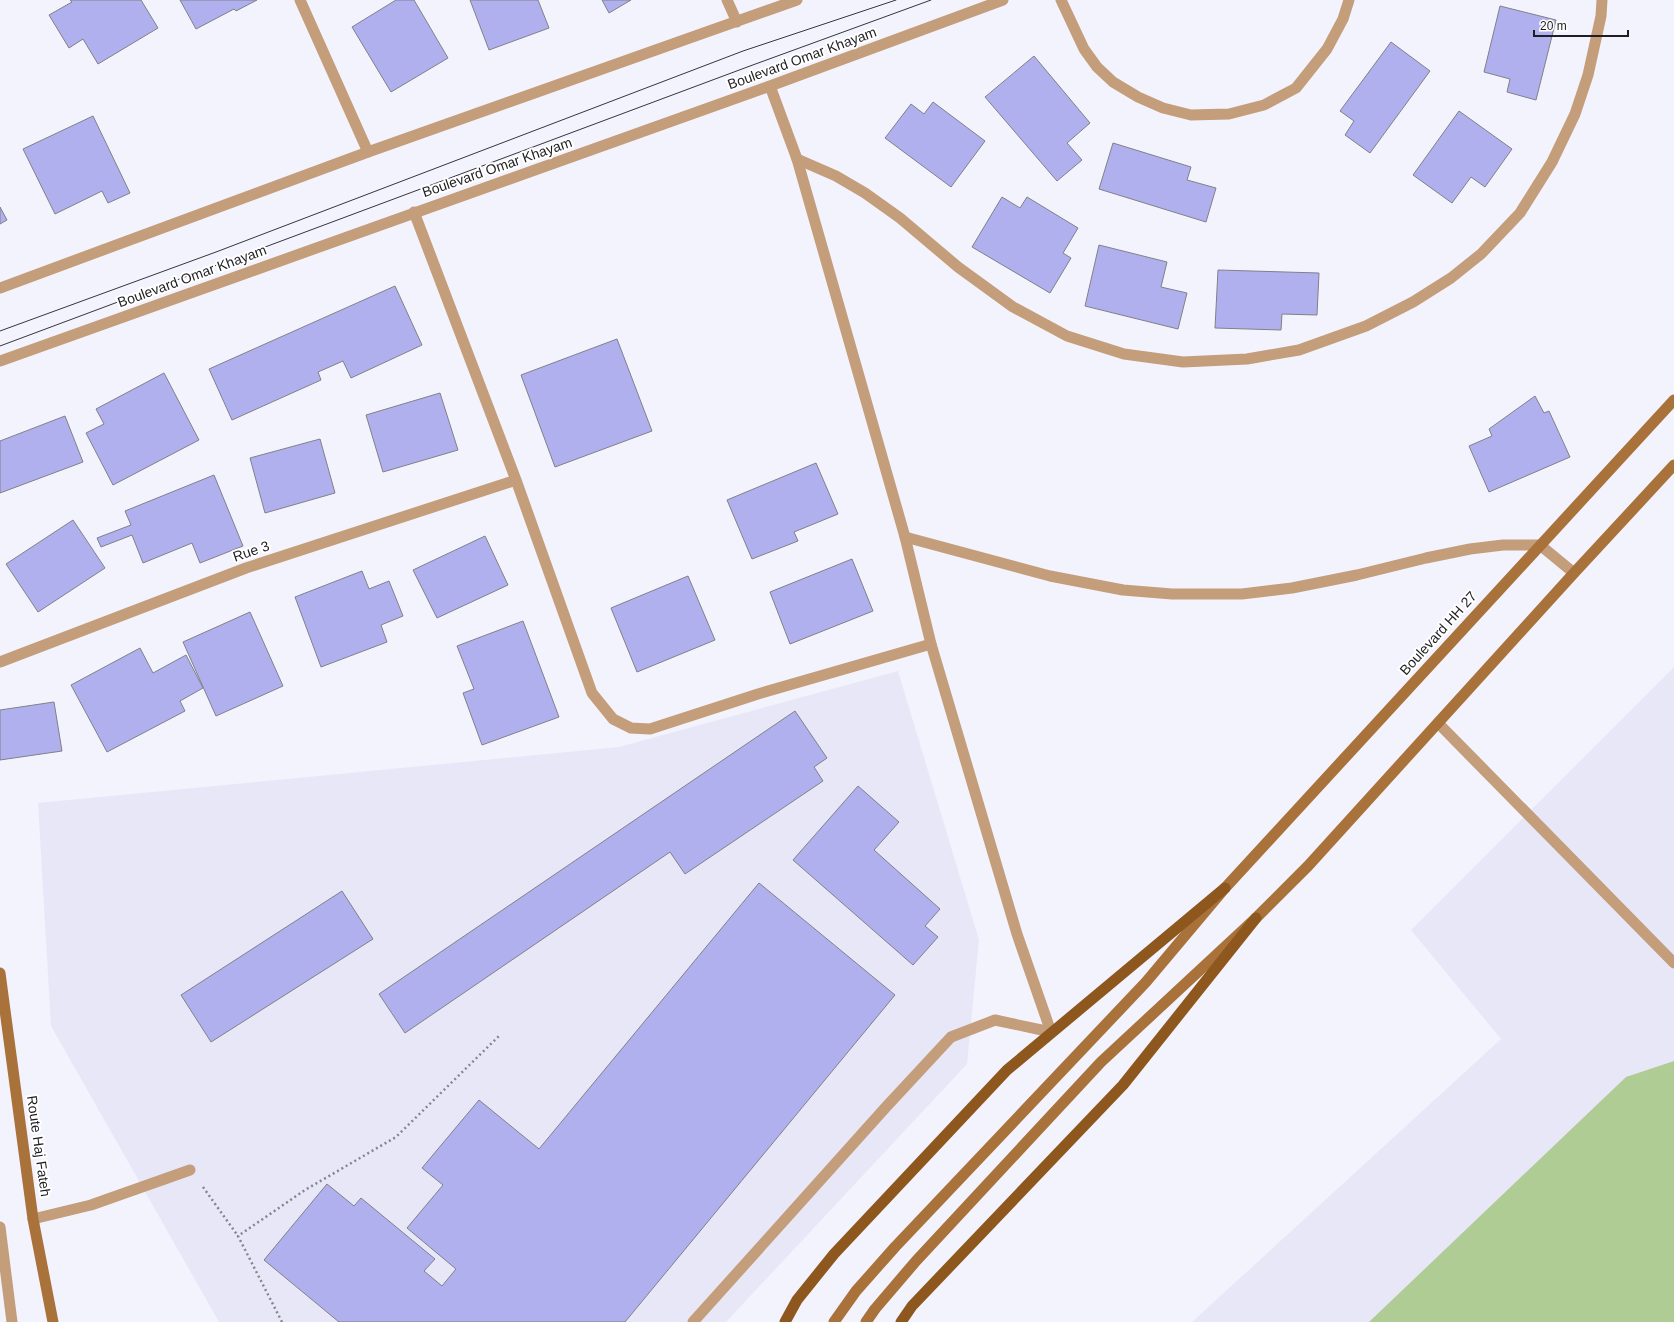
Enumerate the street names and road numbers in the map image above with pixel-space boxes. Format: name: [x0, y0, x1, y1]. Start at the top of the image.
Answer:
street label: Boulevard Omar Khayam: [725, 24, 879, 92]
street label: Boulevard Omar Khayam: [420, 134, 574, 200]
street label: Boulevard Omar Khayam: [115, 242, 269, 310]
street label: Rue 3: [231, 537, 271, 565]
street label: Boulevard HH 27: [1396, 588, 1480, 678]
street label: Route Haj Fateh: [24, 1094, 54, 1198]

